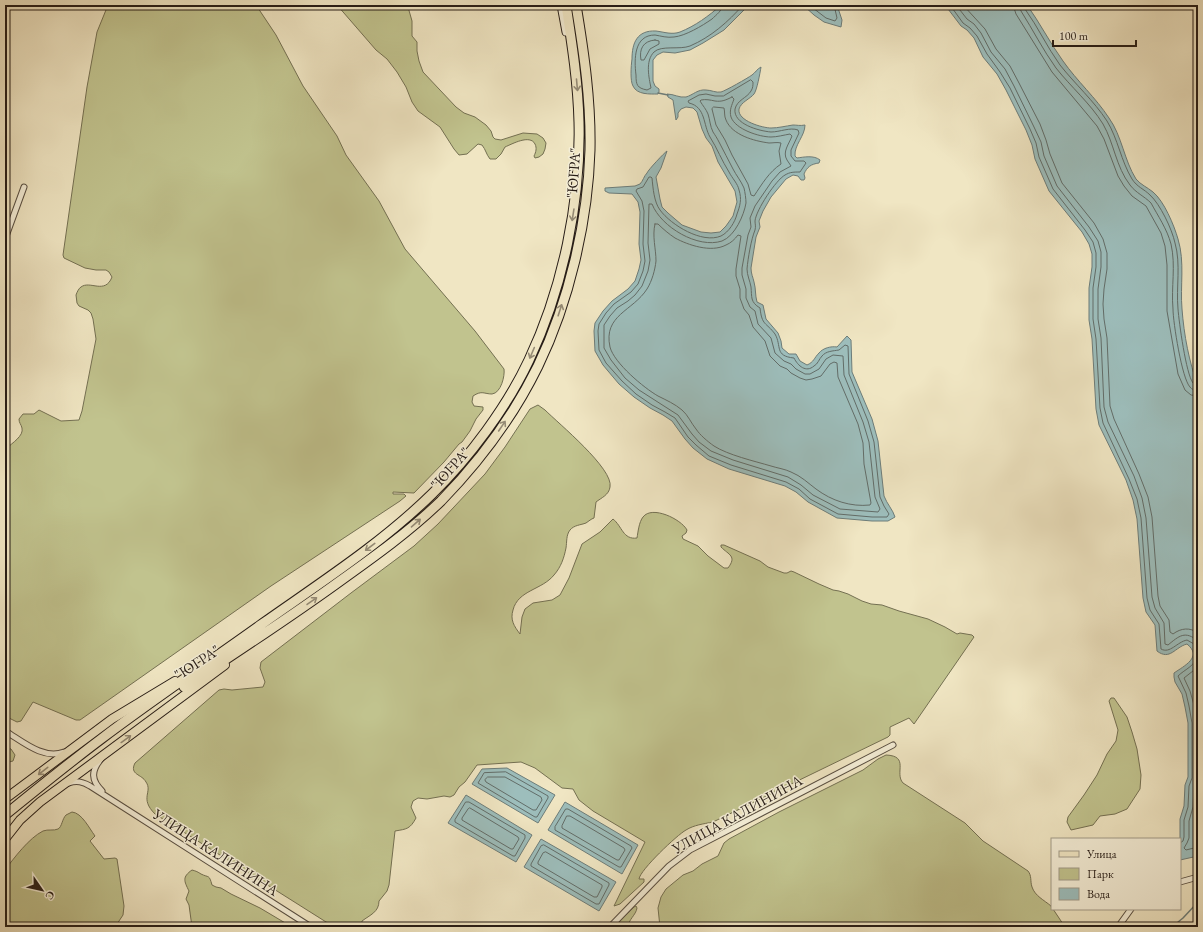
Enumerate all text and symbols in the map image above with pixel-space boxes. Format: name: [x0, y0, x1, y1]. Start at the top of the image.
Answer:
scale bar: [1053, 22, 1136, 48]
text: 100 m: [1059, 28, 1089, 44]
one-way arrow: [573, 78, 581, 91]
street label: "ЮГРА": [562, 147, 584, 199]
one-way arrow: [569, 208, 577, 221]
one-way arrow: [557, 304, 564, 317]
one-way arrow: [528, 346, 535, 358]
one-way arrow: [498, 421, 506, 432]
street label: "ЮГРА": [426, 443, 474, 493]
one-way arrow: [411, 519, 421, 528]
one-way arrow: [364, 543, 375, 551]
one-way arrow: [307, 597, 318, 605]
street label: "ЮГРА": [171, 640, 223, 684]
one-way arrow: [120, 735, 131, 743]
one-way arrow: [37, 767, 48, 775]
street label: УЛИЦА КАЛИНИНА: [668, 770, 806, 858]
street label: УЛИЦА КАЛИНИНА: [149, 804, 283, 900]
legend: [1051, 838, 1181, 910]
text: Улица: [1086, 846, 1117, 862]
text: Парк: [1087, 866, 1114, 882]
north arrow: [22, 870, 62, 910]
text: Вода: [1087, 886, 1110, 902]
text: С: [42, 888, 58, 903]

